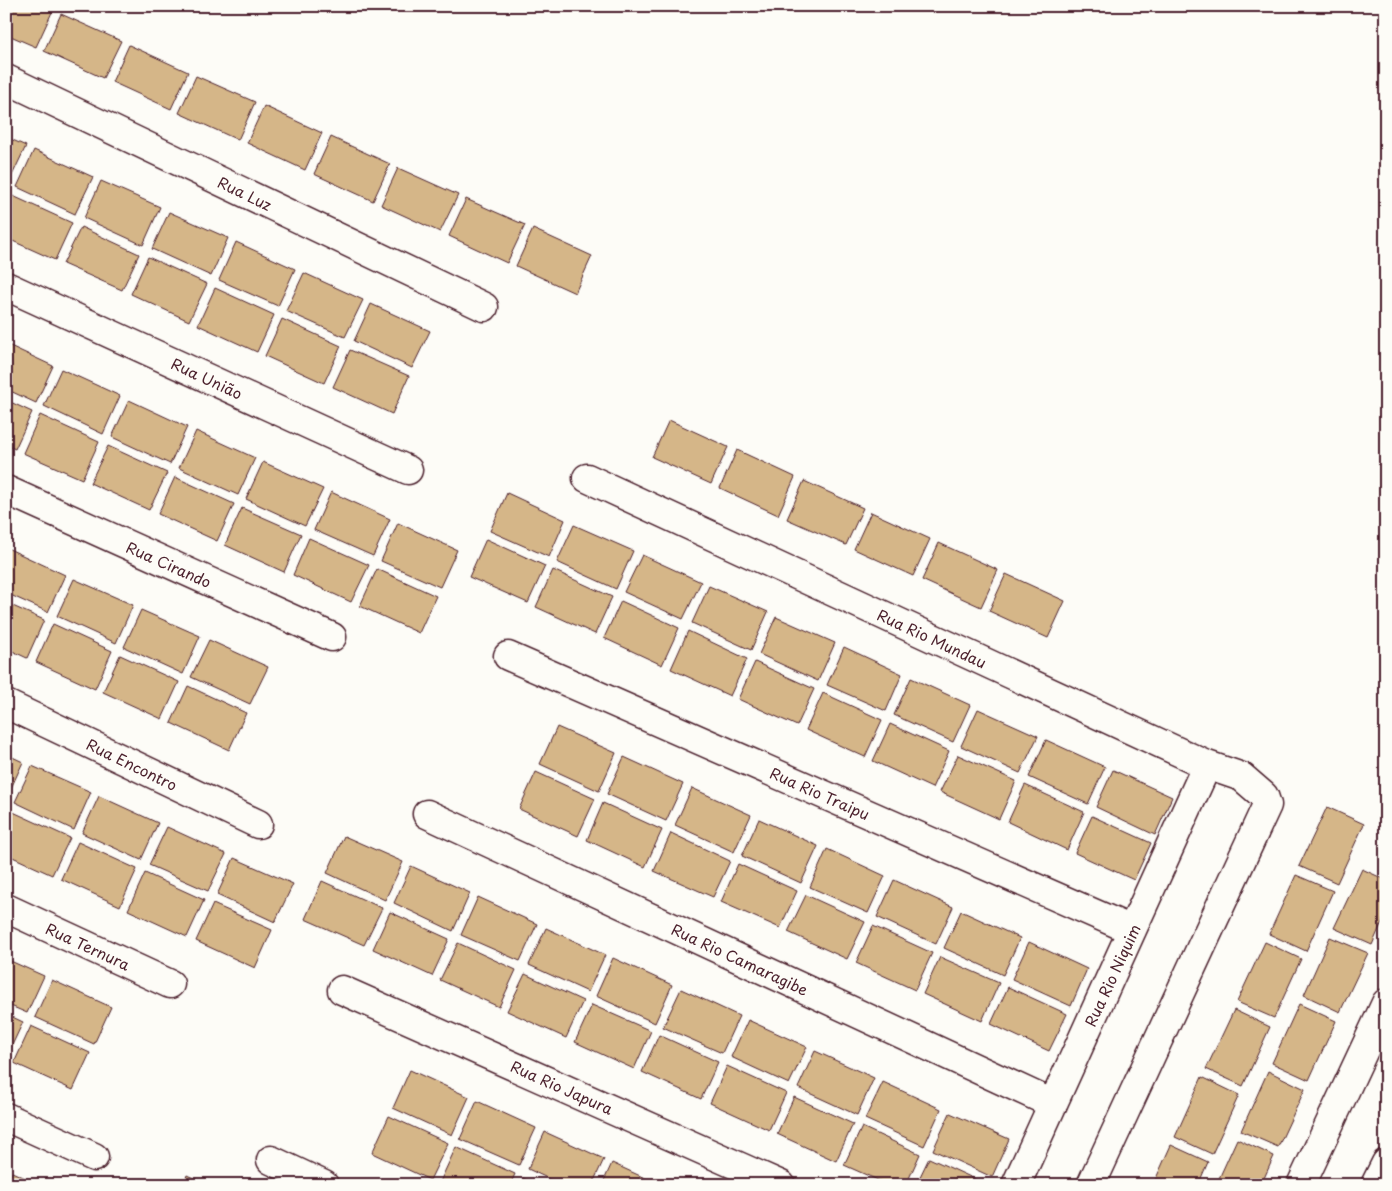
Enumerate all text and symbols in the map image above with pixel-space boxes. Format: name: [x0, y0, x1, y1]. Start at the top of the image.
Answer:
street label: Rua Luz: [214, 170, 276, 216]
street label: Rua União: [168, 351, 246, 405]
street label: Rua Cirando: [123, 535, 215, 593]
street label: Rua Rio Mundau: [874, 603, 990, 673]
street label: Rua Encontro: [83, 732, 181, 796]
street label: Rua Rio Traipu: [767, 761, 873, 825]
street label: Rua Ternura: [42, 916, 135, 976]
street label: Rua Rio Camaragibe: [668, 917, 812, 1001]
street label: Rua Rio Niquim: [1078, 920, 1146, 1030]
street label: Rua Rio Japura: [507, 1054, 618, 1120]

